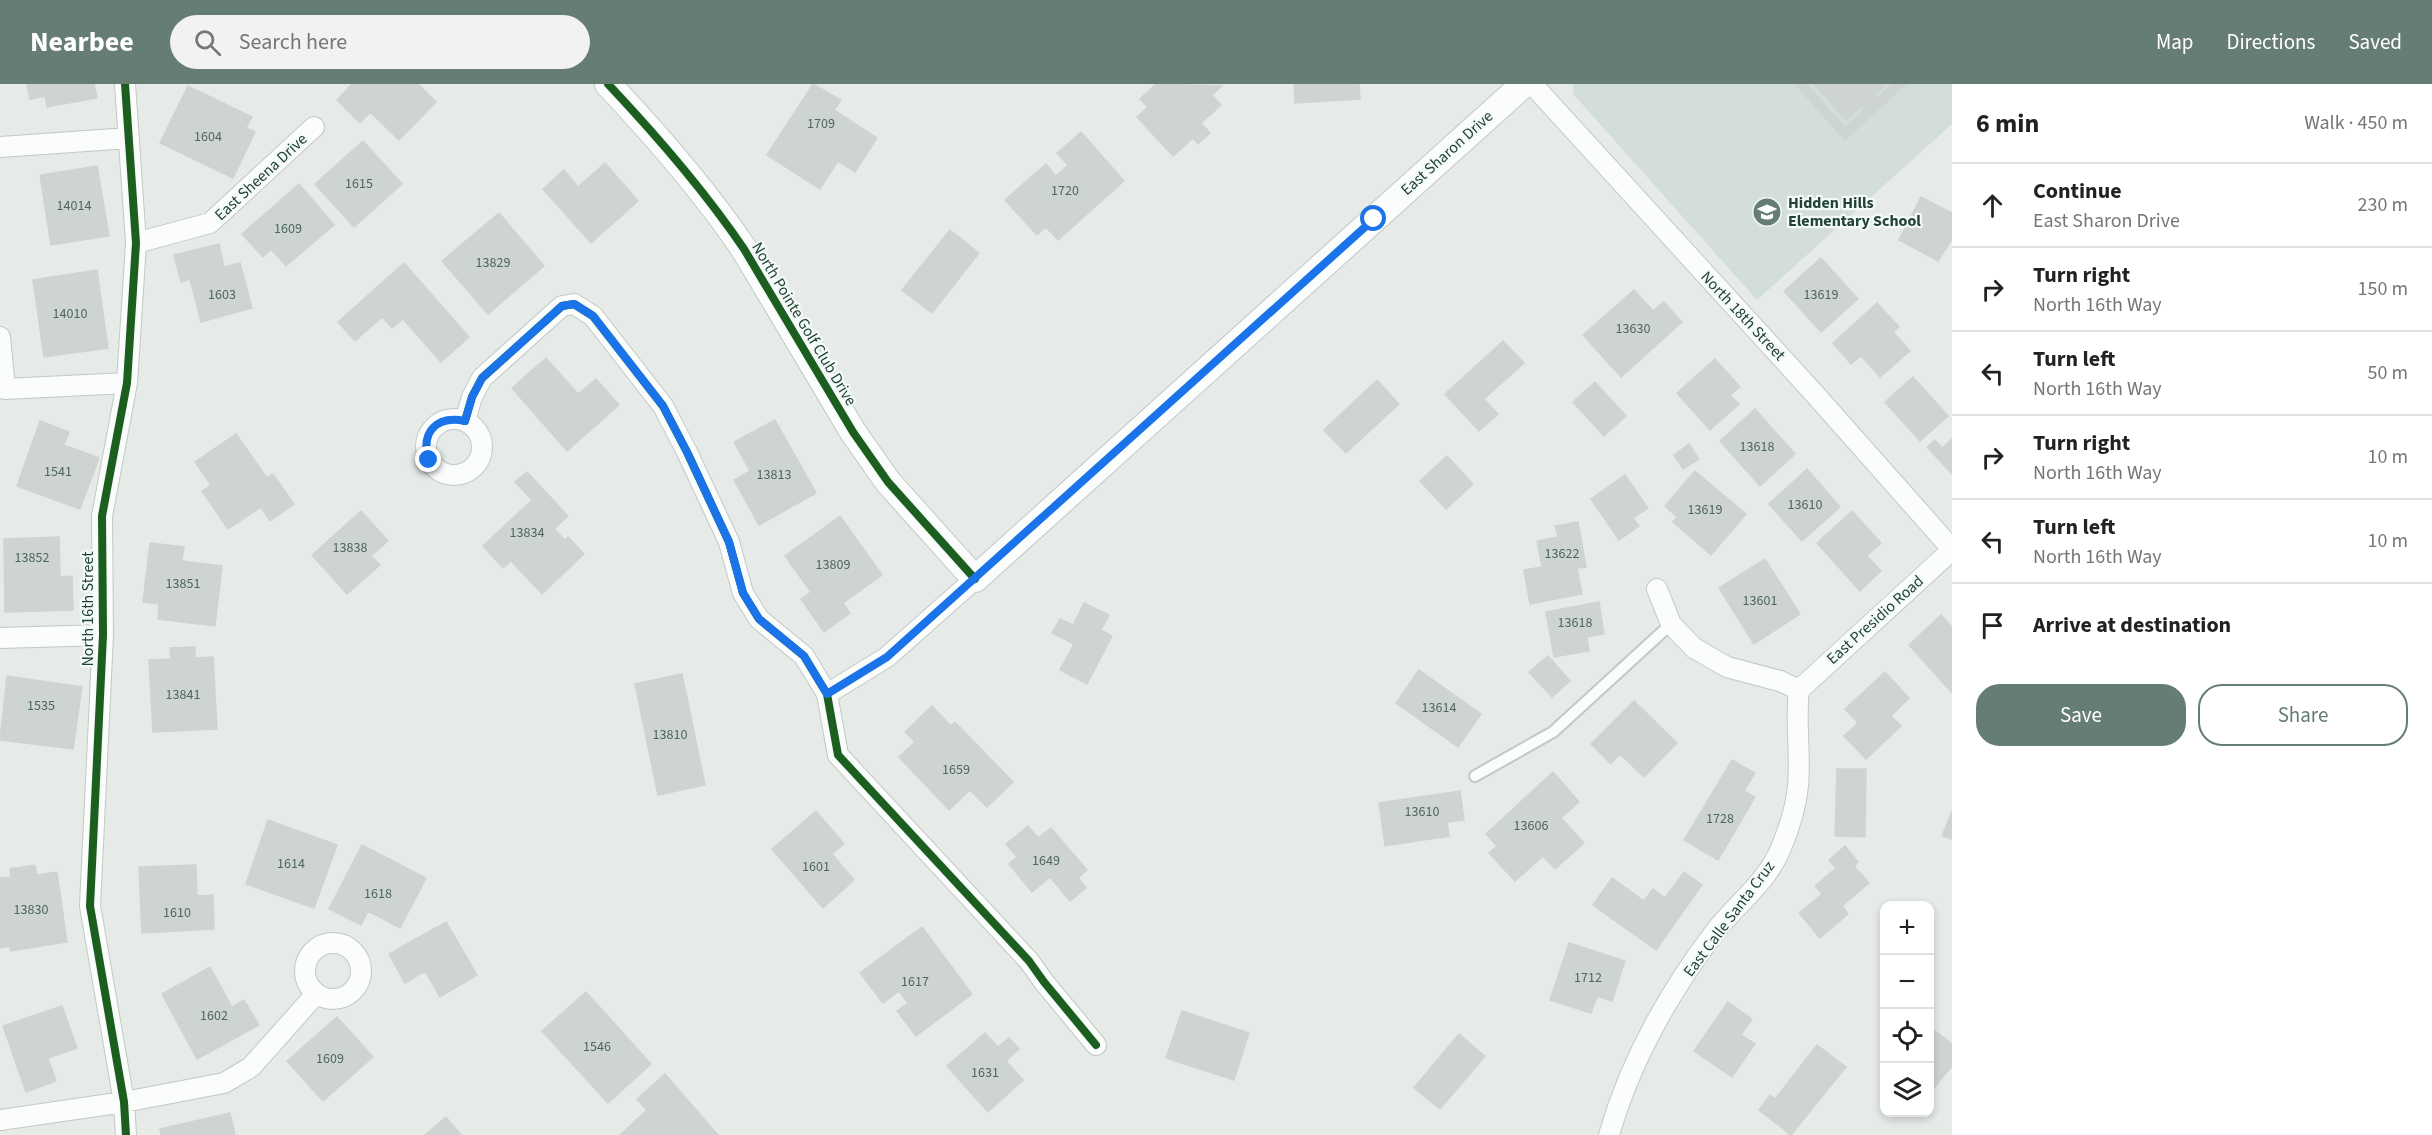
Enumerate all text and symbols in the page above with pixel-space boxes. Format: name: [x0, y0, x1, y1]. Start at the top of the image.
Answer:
search box: [170, 15, 590, 69]
text: Nearbee: [30, 22, 134, 62]
icon: search: [191, 26, 224, 59]
text: Search here: [239, 26, 347, 58]
text: Map: [2156, 27, 2194, 57]
text: Directions: [2227, 27, 2315, 57]
text: Saved: [2348, 27, 2402, 57]
street label: East Sharon Drive: [1396, 105, 1498, 200]
text: 6 min: [1976, 105, 2039, 142]
text: Walk · 450 m: [2304, 109, 2408, 137]
house number: 1709: [807, 114, 835, 134]
house number: 1604: [194, 127, 222, 147]
street label: East Sheena Drive: [210, 128, 312, 226]
house number: 1615: [345, 174, 373, 194]
text: Continue: [2033, 175, 2122, 207]
house number: 1720: [1051, 181, 1079, 201]
icon: ahead: [1976, 189, 2009, 222]
text: 230 m: [2358, 191, 2408, 219]
place label: Hidden Hills Elementary School: [1788, 192, 1921, 232]
house number: 14014: [57, 196, 91, 216]
school or university icon: Hidden Hills Elementary School: [1751, 196, 1783, 228]
route start: [1360, 205, 1386, 231]
text: East Sharon Drive: [2033, 207, 2180, 235]
house number: 1609: [274, 219, 302, 239]
street label: North Pointe Golf Club Drive: [746, 238, 862, 410]
house number: 13829: [476, 253, 510, 273]
text: Turn right: [2033, 259, 2130, 291]
street label: North 18th Street: [1696, 266, 1791, 366]
icon: right: [1976, 273, 2009, 306]
text: 150 m: [2358, 275, 2408, 303]
house number: 1603: [208, 285, 236, 305]
house number: 13619: [1804, 285, 1838, 305]
text: North 16th Way: [2033, 291, 2162, 319]
house number: 14010: [53, 304, 87, 324]
house number: 13630: [1616, 319, 1650, 339]
text: Turn left: [2033, 343, 2115, 375]
icon: left: [1976, 357, 2009, 390]
text: 50 m: [2368, 359, 2408, 387]
text: North 16th Way: [2033, 375, 2162, 403]
text: Turn right: [2033, 427, 2130, 459]
house number: 13618: [1740, 437, 1774, 457]
icon: right: [1976, 441, 2009, 474]
text: 10 m: [2368, 443, 2408, 471]
route end: [415, 446, 441, 472]
text: North 16th Way: [2033, 459, 2162, 487]
house number: 1541: [44, 462, 72, 482]
house number: 13813: [757, 465, 791, 485]
house number: 13610: [1788, 495, 1822, 515]
house number: 13619: [1688, 500, 1722, 520]
text: Turn left: [2033, 511, 2115, 543]
house number: 13834: [510, 523, 544, 543]
icon: left: [1976, 525, 2009, 558]
text: 10 m: [2368, 527, 2408, 555]
house number: 13838: [333, 538, 367, 558]
text: North 16th Way: [2033, 543, 2162, 571]
house number: 13622: [1545, 544, 1579, 564]
house number: 13852: [15, 548, 49, 568]
street label: North 16th Street: [77, 551, 99, 667]
house number: 13809: [816, 555, 850, 575]
street label: East Presidio Road: [1822, 570, 1928, 670]
house number: 13851: [166, 574, 200, 594]
house number: 13601: [1743, 591, 1777, 611]
icon: arrive: [1976, 609, 2009, 642]
text: Arrive at destination: [2033, 609, 2231, 641]
house number: 13618: [1558, 613, 1592, 633]
button: Save: [1976, 684, 2186, 746]
button: Share: [2198, 684, 2408, 746]
house number: 13841: [166, 685, 200, 705]
house number: 1535: [27, 696, 55, 716]
house number: 13614: [1422, 698, 1456, 718]
house number: 13810: [653, 725, 687, 745]
house number: 1659: [942, 760, 970, 780]
house number: 13610: [1405, 802, 1439, 822]
house number: 1728: [1706, 809, 1734, 829]
house number: 13606: [1514, 816, 1548, 836]
house number: 1649: [1032, 851, 1060, 871]
house number: 1614: [277, 854, 305, 874]
street label: East Calle Santa Cruz: [1678, 856, 1780, 981]
house number: 1601: [802, 857, 830, 877]
house number: 1618: [364, 884, 392, 904]
house number: 13830: [14, 900, 48, 920]
map controls: [1880, 901, 1934, 1117]
button: +: [1880, 901, 1934, 955]
house number: 1610: [163, 903, 191, 923]
button: −: [1880, 955, 1934, 1009]
house number: 1712: [1574, 968, 1602, 988]
house number: 1617: [901, 972, 929, 992]
house number: 1602: [200, 1006, 228, 1026]
button: locate: [1880, 1009, 1934, 1063]
house number: 1546: [583, 1037, 611, 1057]
house number: 1609: [316, 1049, 344, 1069]
house number: 1631: [971, 1063, 999, 1083]
button: layers: [1880, 1063, 1934, 1117]

